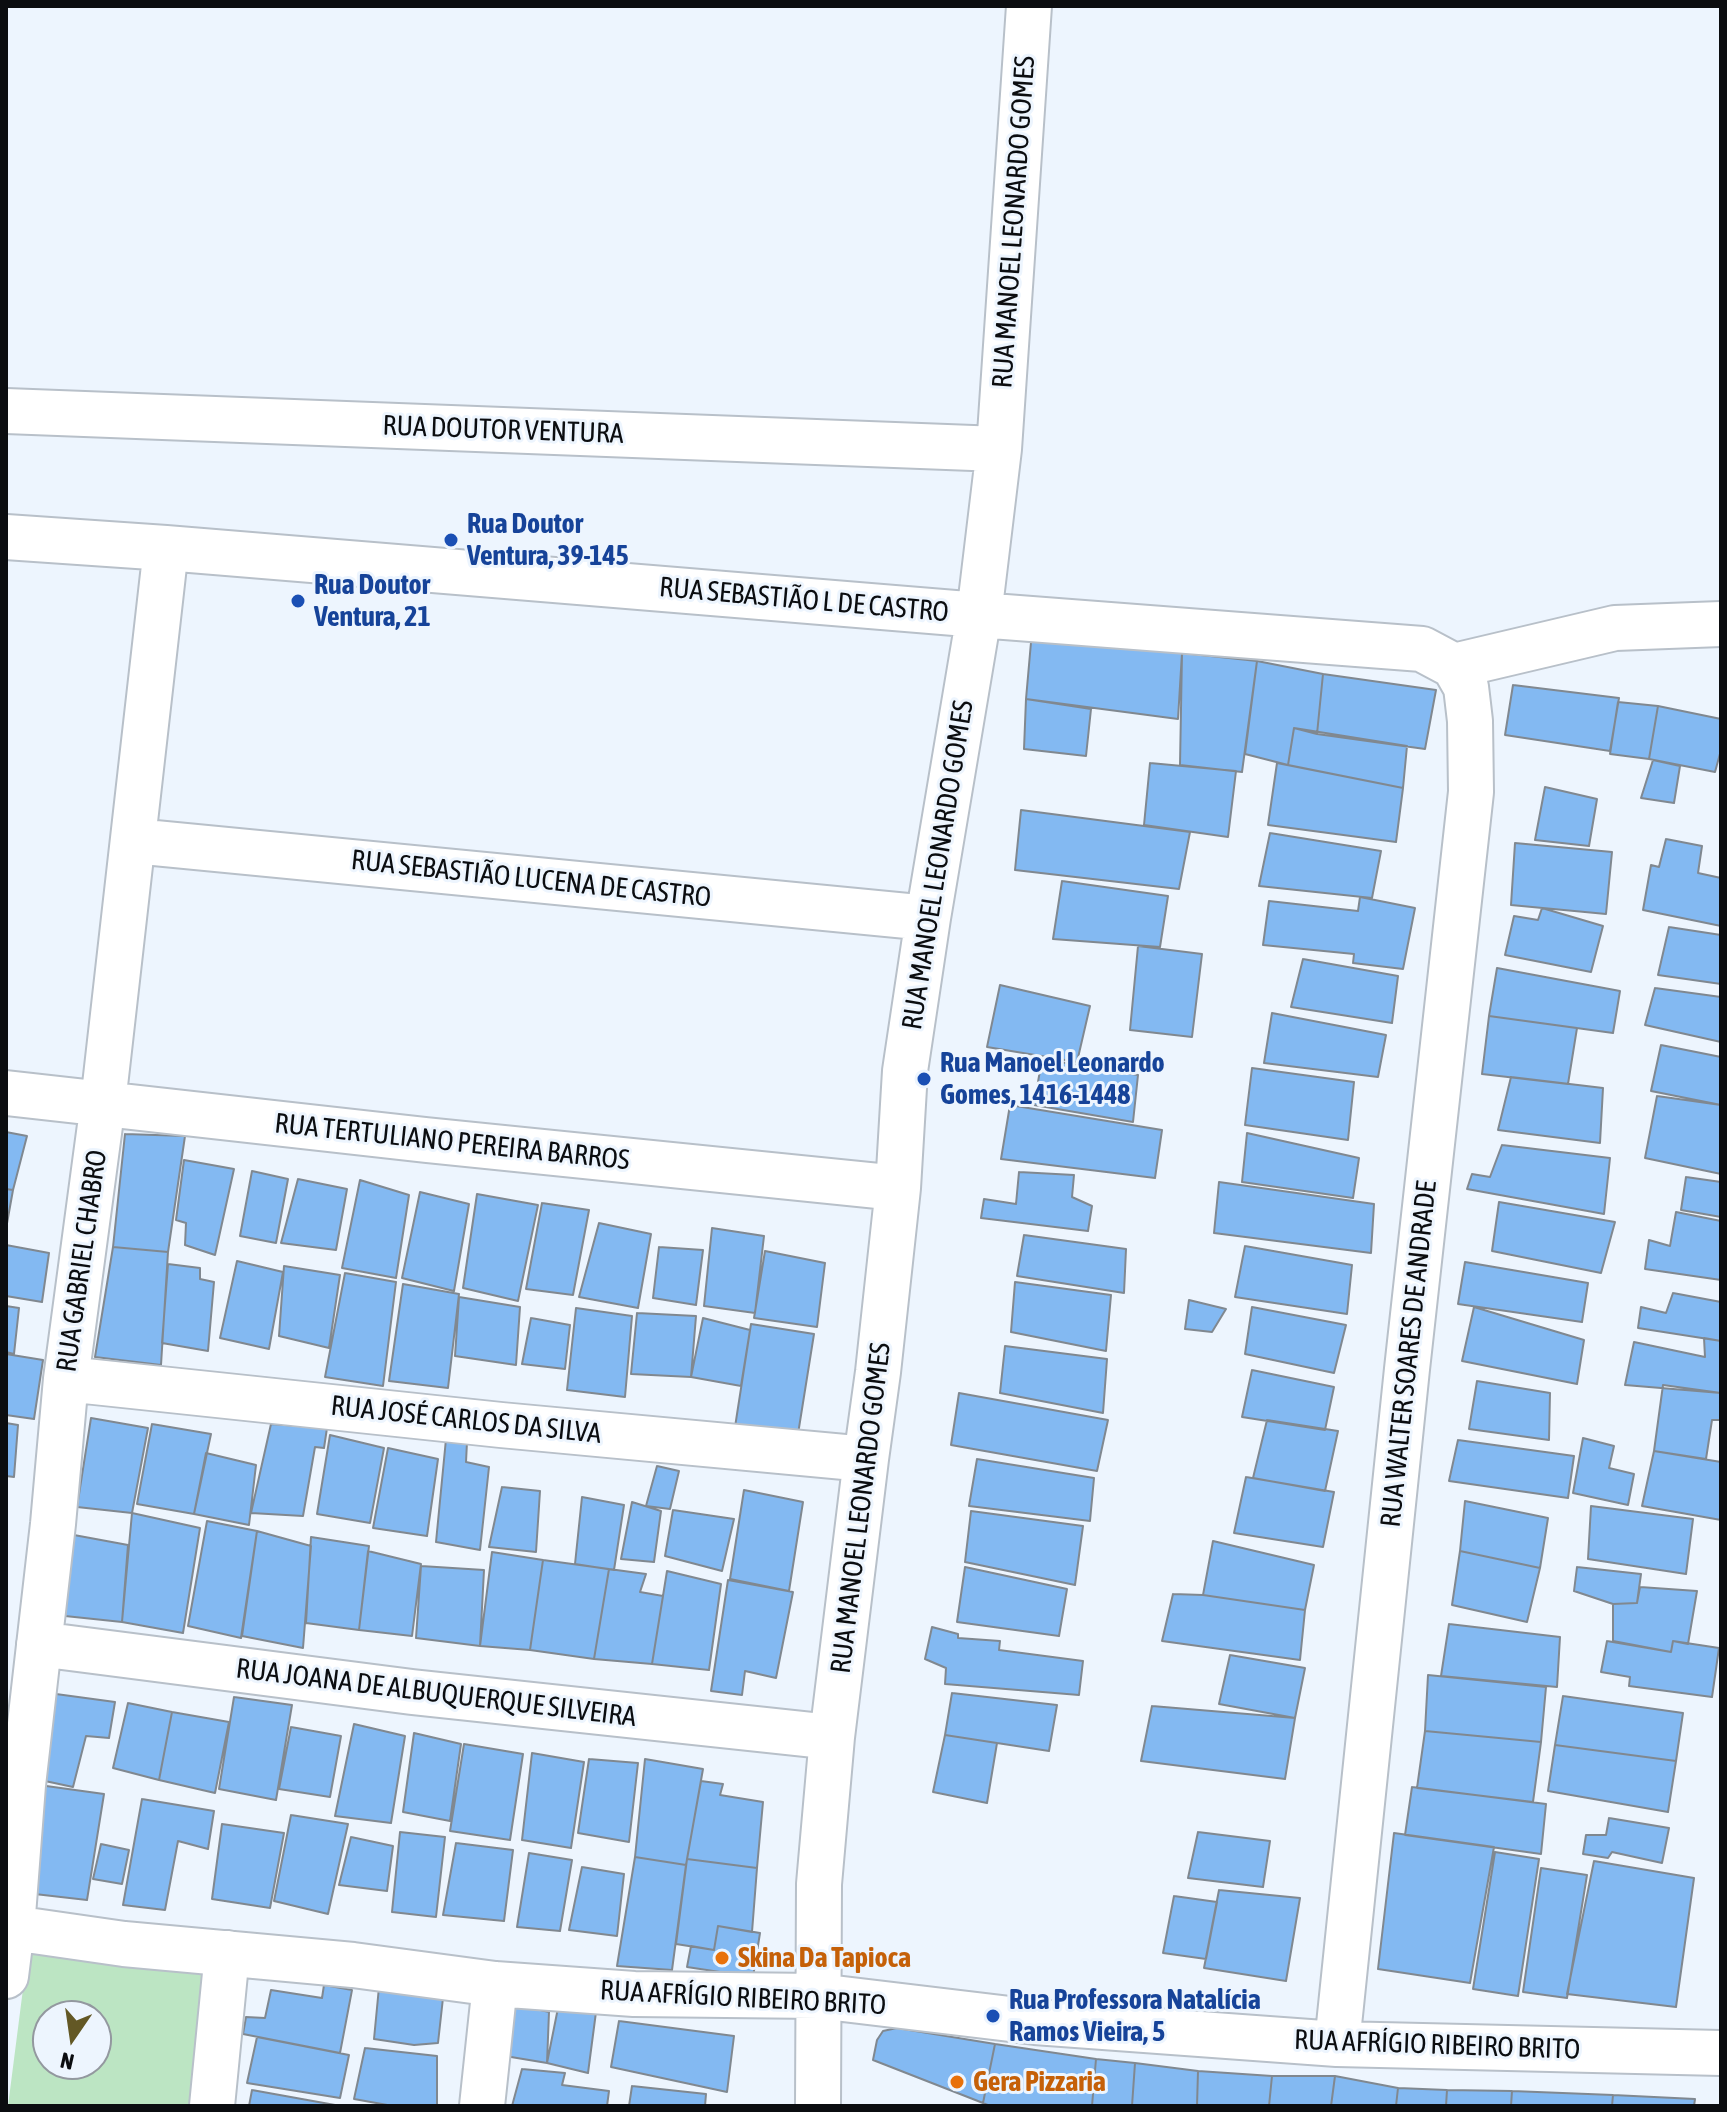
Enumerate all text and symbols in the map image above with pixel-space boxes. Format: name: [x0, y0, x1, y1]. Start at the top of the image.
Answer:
street label: RUA MANOEL LEONARDO GOMES: [986, 55, 1042, 389]
street label: RUA DOUTOR VENTURA: [382, 409, 624, 451]
place label: Rua Doutor Ventura, 39-145: [467, 507, 629, 573]
marker: Rua Doutor Ventura, 39-145: [442, 531, 460, 549]
place label: Rua Doutor Ventura, 21: [314, 568, 431, 634]
street label: RUA SEBASTIÃO L DE CASTRO: [658, 571, 950, 629]
marker: Rua Doutor Ventura, 21: [289, 592, 307, 610]
street label: RUA MANOEL LEONARDO GOMES: [895, 698, 981, 1032]
street label: RUA SEBASTIÃO LUCENA DE CASTRO: [349, 843, 713, 915]
place label: Rua Manoel Leonardo Gomes, 1416-1448: [940, 1046, 1165, 1112]
marker: Rua Manoel Leonardo Gomes, 1416-1448: [915, 1070, 933, 1088]
street label: RUA TERTULIANO PEREIRA BARROS: [273, 1107, 631, 1177]
street label: RUA GABRIEL CHABRO: [50, 1148, 114, 1374]
street label: RUA WALTER SOARES DE ANDRADE: [1374, 1179, 1444, 1529]
street label: RUA MANOEL LEONARDO GOMES: [824, 1341, 898, 1675]
street label: RUA JOSÉ CARLOS DA SILVA: [329, 1389, 603, 1451]
street label: RUA JOANA DE ALBUQUERQUE SILVEIRA: [234, 1652, 638, 1734]
place label: Skina Da Tapioca: [738, 1941, 911, 1975]
marker: Skina Da Tapioca: [713, 1949, 731, 1967]
street label: RUA AFRÍGIO RIBEIRO BRITO: [599, 1974, 887, 2022]
place label: Rua Professora Natalícia Ramos Vieira, 5: [1009, 1983, 1261, 2049]
north arrow: [32, 2000, 112, 2080]
marker: Rua Professora Natalícia Ramos Vieira, 5: [984, 2007, 1002, 2025]
street label: RUA AFRÍGIO RIBEIRO BRITO: [1293, 2023, 1581, 2067]
text: N: [58, 2047, 76, 2076]
place label: Gera Pizzaria: [973, 2065, 1106, 2099]
marker: Gera Pizzaria: [948, 2073, 966, 2091]

